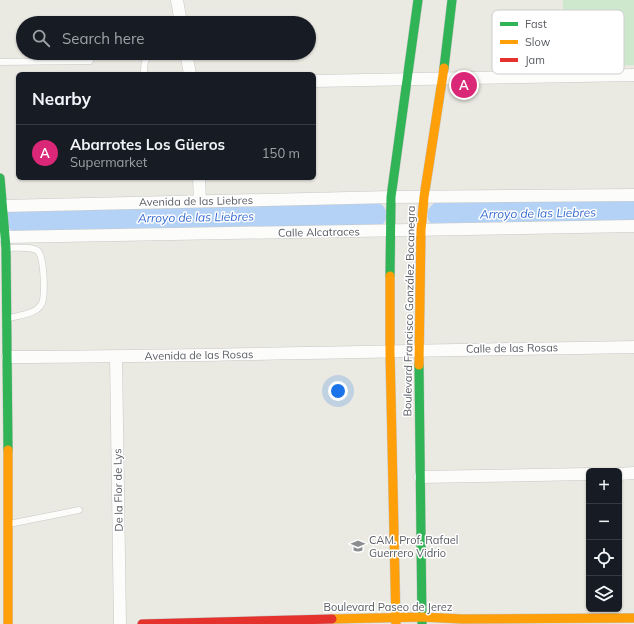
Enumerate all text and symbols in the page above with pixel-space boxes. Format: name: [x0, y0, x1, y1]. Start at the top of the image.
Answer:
legend: [492, 10, 624, 74]
search box: [16, 16, 316, 60]
text: Fast: [525, 17, 547, 31]
icon: search: [30, 27, 52, 49]
text: Search here: [62, 29, 144, 48]
text: Slow: [525, 35, 551, 49]
text: Jam: [525, 53, 545, 67]
pin: A: [451, 70, 477, 100]
text: Nearby: [32, 88, 91, 109]
text: Abarrotes Los Güeros: [70, 135, 225, 154]
text: A: [40, 145, 50, 161]
text: 150 m: [262, 145, 300, 161]
text: Supermarket: [70, 154, 147, 170]
street label: Avenida de las Liebres: [139, 193, 253, 209]
water label: Arroyo de las Liebres: [479, 204, 596, 222]
street label: Boulevard Francisco González Bocanegra: [400, 205, 418, 417]
water label: Arroyo de las Liebres: [137, 208, 254, 226]
street label: Calle Alcatraces: [278, 224, 360, 240]
street label: Calle de las Rosas: [466, 340, 558, 356]
street label: Avenida de las Rosas: [144, 347, 254, 363]
your location: [328, 381, 348, 401]
street label: De la Flor de Lys: [110, 448, 126, 532]
map controls: [586, 468, 622, 612]
button: +: [586, 468, 622, 504]
button: −: [586, 504, 622, 540]
place label: CAM. Prof. Rafael Guerrero Vidrio: [369, 533, 458, 560]
school or university icon: CAM. Prof. Rafael Guerrero Vidrio: [350, 538, 366, 554]
button: locate: [586, 540, 622, 576]
button: layers: [586, 576, 622, 612]
street label: Boulevard Paseo de Jerez: [323, 600, 453, 614]

